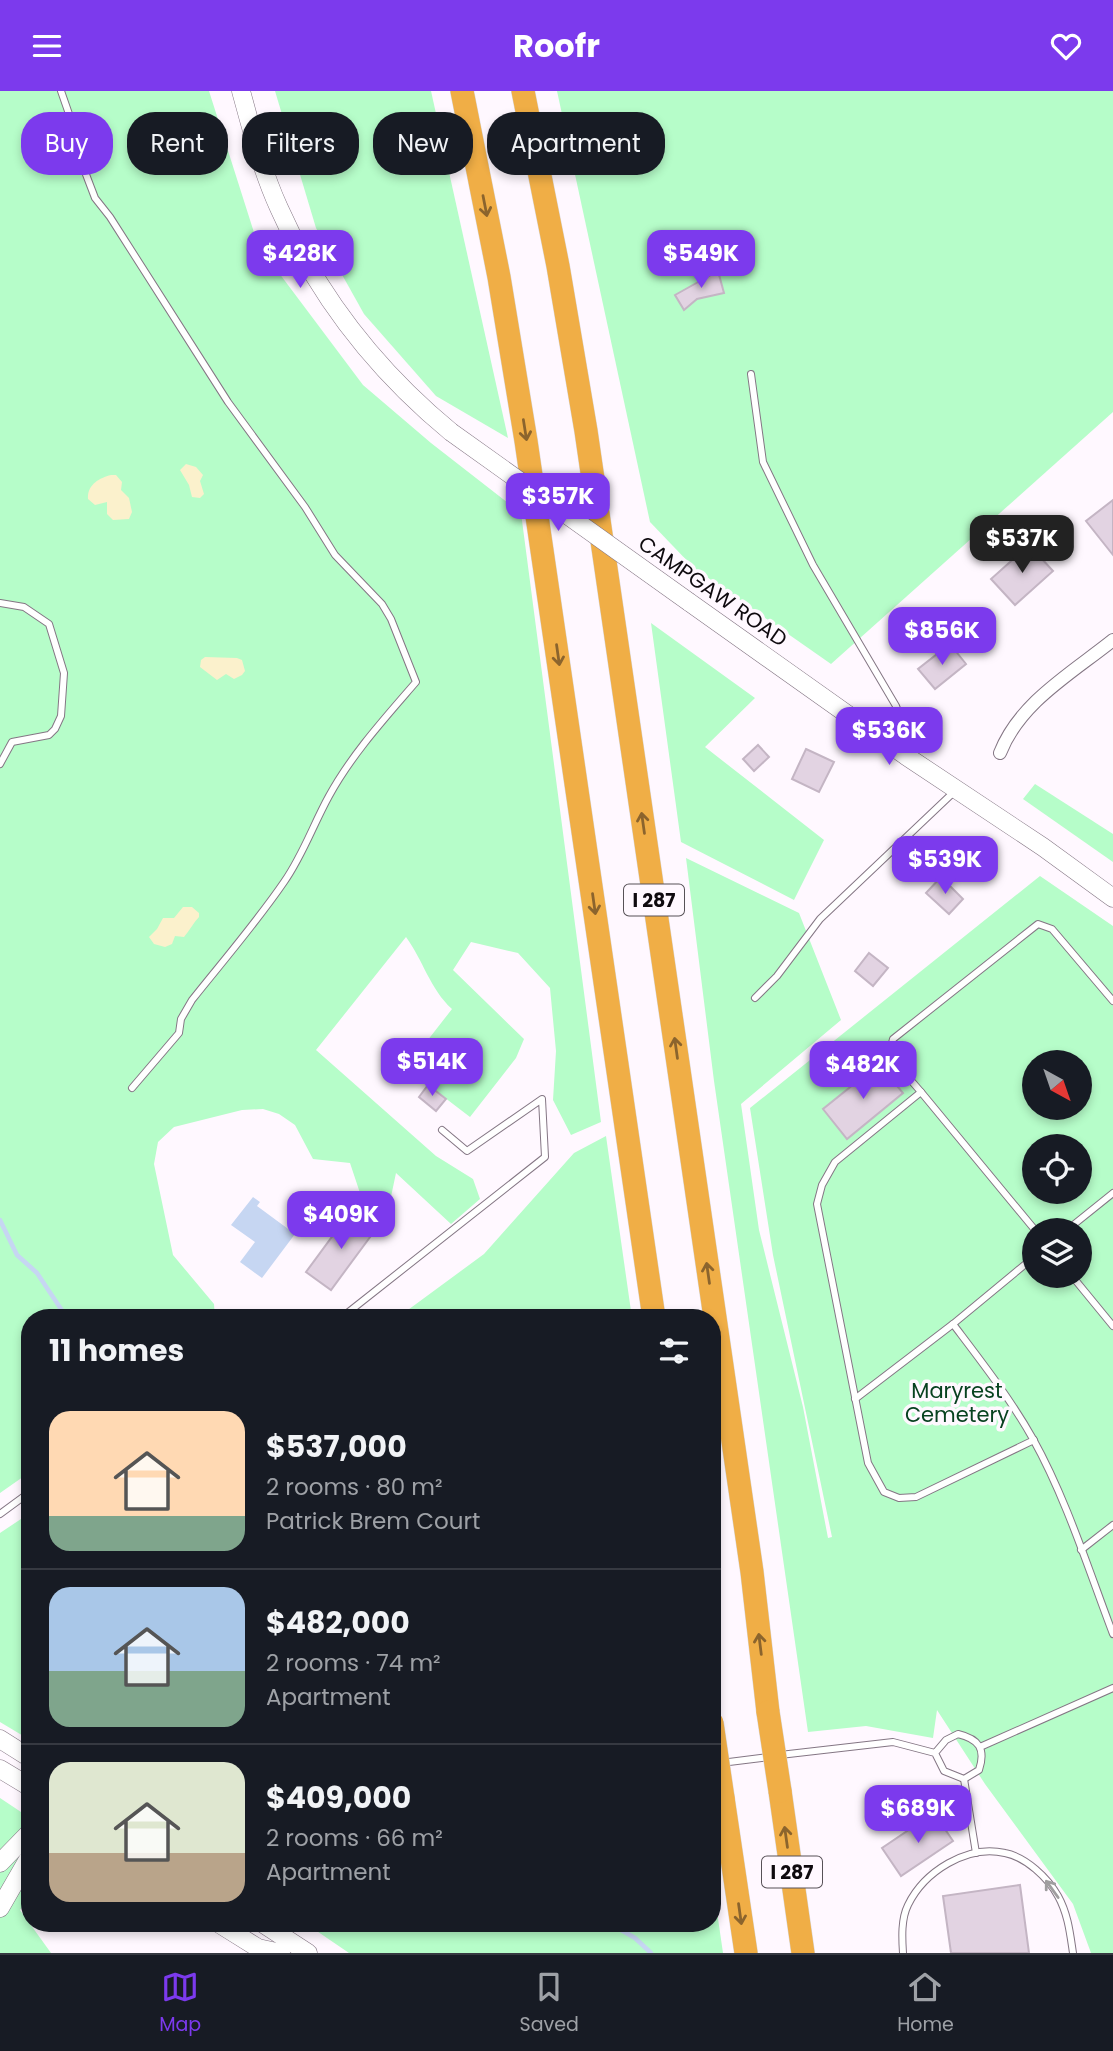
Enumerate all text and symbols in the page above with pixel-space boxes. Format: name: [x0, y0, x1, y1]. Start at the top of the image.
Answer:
text: Roofr: [513, 23, 600, 68]
icon: menu: [28, 27, 66, 65]
icon: heart: [1047, 27, 1085, 65]
chip: Buy: [21, 112, 113, 175]
chip: Rent: [127, 112, 228, 175]
chip: Filters: [242, 112, 359, 175]
chip: New: [373, 112, 473, 175]
chip: Apartment: [487, 112, 665, 175]
one-way arrow: [479, 194, 493, 217]
pin: $428K: [251, 231, 349, 290]
pin: $549K: [652, 231, 750, 290]
text: $428K: [263, 237, 337, 269]
text: $549K: [663, 237, 739, 269]
one-way arrow: [519, 418, 532, 441]
pin: $357K: [509, 473, 607, 533]
text: $357K: [522, 480, 594, 512]
pin: $537K: [973, 515, 1071, 575]
text: $537K: [986, 522, 1058, 554]
street label: CAMPGAW ROAD: [633, 529, 793, 653]
pin: $856K: [893, 607, 991, 667]
text: $856K: [904, 614, 980, 646]
one-way arrow: [552, 643, 565, 666]
pin: $536K: [840, 707, 938, 767]
text: $536K: [852, 714, 926, 746]
one-way arrow: [636, 812, 649, 835]
pin: $539K: [896, 837, 994, 896]
text: $539K: [908, 843, 982, 875]
road number: I 287: [624, 885, 684, 915]
one-way arrow: [588, 892, 601, 915]
one-way arrow: [669, 1037, 682, 1060]
pin: $514K: [383, 1039, 481, 1098]
pin: $482K: [814, 1041, 912, 1101]
text: $514K: [397, 1045, 467, 1077]
text: $482K: [826, 1048, 900, 1080]
north arrow: [1022, 1050, 1092, 1120]
map controls: [1022, 1050, 1092, 1288]
button: locate: [1022, 1134, 1092, 1204]
pin: $409K: [292, 1191, 390, 1251]
text: $409K: [303, 1198, 379, 1230]
button: layers: [1022, 1218, 1092, 1288]
one-way arrow: [701, 1262, 714, 1285]
text: 11 homes: [49, 1329, 184, 1372]
icon: filters: [655, 1332, 693, 1370]
park label: Maryrest Cemetery: [905, 1376, 1009, 1429]
text: $537,000: [266, 1425, 407, 1468]
icon: home: [105, 1439, 189, 1523]
text: 2 rooms · 80 m²: [266, 1471, 443, 1503]
text: Patrick Brem Court: [266, 1505, 480, 1537]
text: $482,000: [266, 1601, 410, 1644]
icon: home: [105, 1615, 189, 1699]
one-way arrow: [753, 1633, 766, 1656]
text: 2 rooms · 74 m²: [266, 1647, 441, 1679]
text: Apartment: [266, 1681, 391, 1713]
text: $409,000: [266, 1776, 411, 1819]
pin: $689K: [869, 1785, 967, 1845]
icon: home: [105, 1790, 189, 1874]
text: $689K: [881, 1792, 955, 1824]
text: 2 rooms · 66 m²: [266, 1822, 443, 1854]
one-way arrow: [780, 1826, 793, 1849]
text: Apartment: [266, 1856, 391, 1888]
road number: I 287: [762, 1856, 822, 1887]
one-way arrow: [1045, 1880, 1059, 1899]
one-way arrow: [734, 1902, 747, 1925]
tab: Map: [159, 1968, 201, 2039]
tab: Saved: [520, 1968, 579, 2039]
tab: Home: [897, 1968, 954, 2039]

